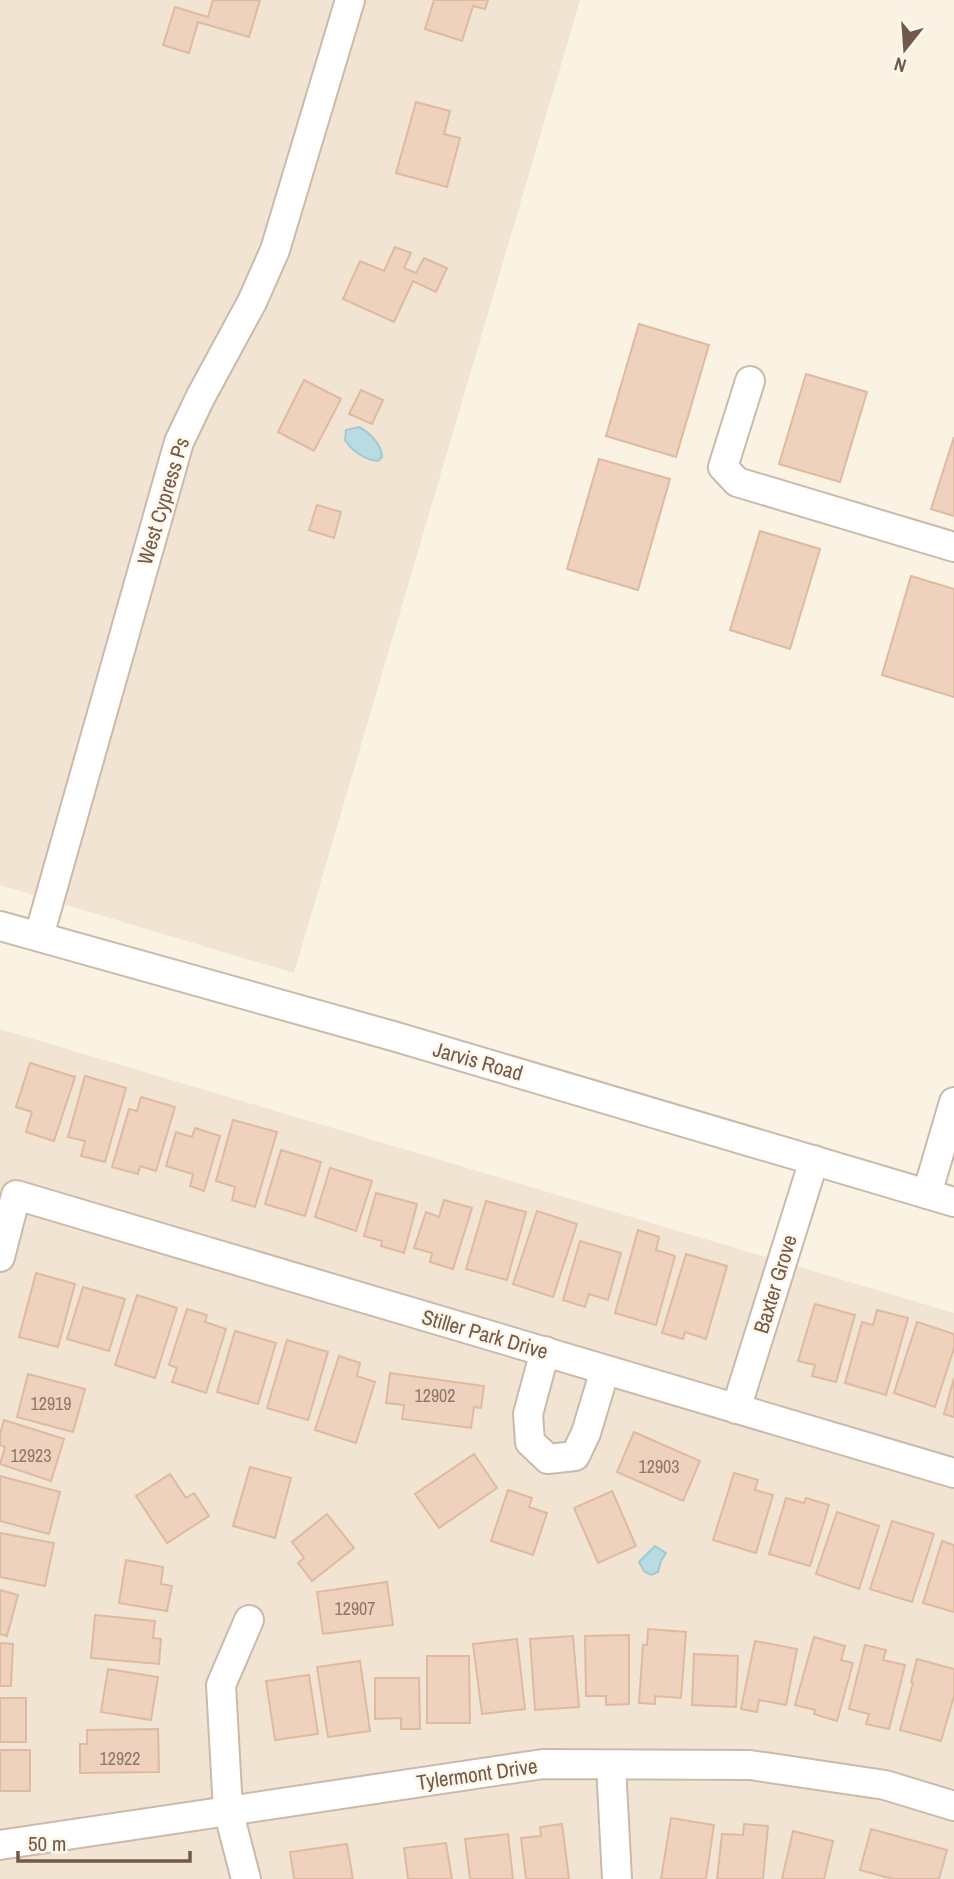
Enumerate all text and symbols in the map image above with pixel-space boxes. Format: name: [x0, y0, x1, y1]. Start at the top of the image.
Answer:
north arrow: [870, 14, 940, 84]
text: N: [891, 51, 909, 79]
street label: West Cypress Ps: [130, 434, 196, 568]
street label: Jarvis Road: [430, 1034, 526, 1088]
street label: Baxter Grove: [746, 1231, 804, 1337]
street label: Stiller Park Drive: [418, 1302, 552, 1366]
house number: 12902: [414, 1383, 456, 1408]
house number: 12919: [30, 1391, 72, 1416]
house number: 12923: [10, 1443, 52, 1468]
house number: 12903: [638, 1454, 680, 1479]
house number: 12907: [334, 1596, 376, 1621]
house number: 12922: [99, 1746, 141, 1771]
street label: Tylermont Drive: [415, 1751, 539, 1797]
scale bar: [18, 1820, 189, 1864]
text: 50 m: [28, 1829, 66, 1858]

